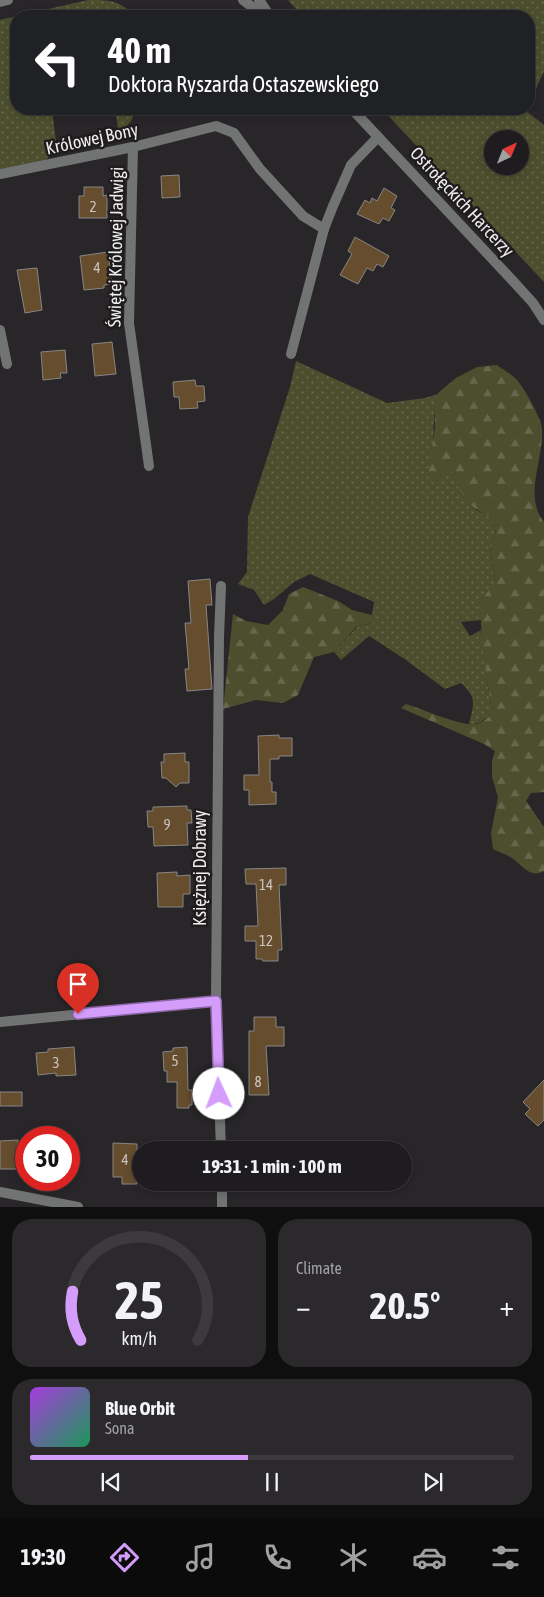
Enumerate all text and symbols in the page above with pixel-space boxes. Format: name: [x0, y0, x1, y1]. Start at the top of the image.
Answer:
icon: left: [25, 30, 90, 95]
text: 40 m: [108, 30, 171, 70]
text: Doktora Ryszarda Ostaszewskiego: [108, 71, 379, 97]
street label: Królowej Bony: [44, 118, 140, 159]
north arrow: [484, 130, 529, 175]
map controls: [484, 130, 529, 175]
street label: Ostrołęckich Harcerzy: [406, 142, 519, 261]
street label: Świętej Królowej Jadwigi: [104, 167, 127, 327]
house number: 2: [89, 198, 97, 215]
house number: 4: [93, 259, 101, 276]
street label: Księżnej Dobrawy: [189, 810, 210, 926]
house number: 9: [163, 816, 171, 833]
house number: 14: [259, 876, 273, 893]
house number: 12: [259, 932, 273, 949]
pin: [57, 963, 99, 1014]
icon: arrive: [64, 970, 92, 998]
house number: 5: [171, 1052, 179, 1069]
house number: 3: [52, 1054, 60, 1071]
position arrow: [192, 1067, 244, 1119]
house number: 8: [254, 1073, 262, 1090]
speed limit sign: 30: [15, 1126, 80, 1191]
house number: 4: [121, 1151, 129, 1168]
text: 19:31 · 1 min · 100 m: [202, 1155, 342, 1177]
text: Climate: [296, 1259, 342, 1277]
text: 25: [115, 1270, 163, 1330]
text: 20.5°: [370, 1284, 440, 1327]
text: −: [296, 1290, 311, 1322]
text: +: [499, 1290, 514, 1322]
text: km/h: [121, 1328, 157, 1349]
text: Blue Orbit: [105, 1397, 175, 1419]
text: Sona: [105, 1419, 134, 1437]
icon: previous: [97, 1468, 125, 1496]
icon: pause: [258, 1468, 286, 1496]
icon: next: [419, 1468, 447, 1496]
icon: directions: [107, 1540, 142, 1575]
icon: music: [183, 1540, 218, 1575]
icon: phone: [260, 1540, 295, 1575]
icon: climate: [336, 1540, 371, 1575]
icon: car: [412, 1540, 447, 1575]
icon: filters: [488, 1540, 523, 1575]
text: 19:30: [21, 1544, 66, 1570]

